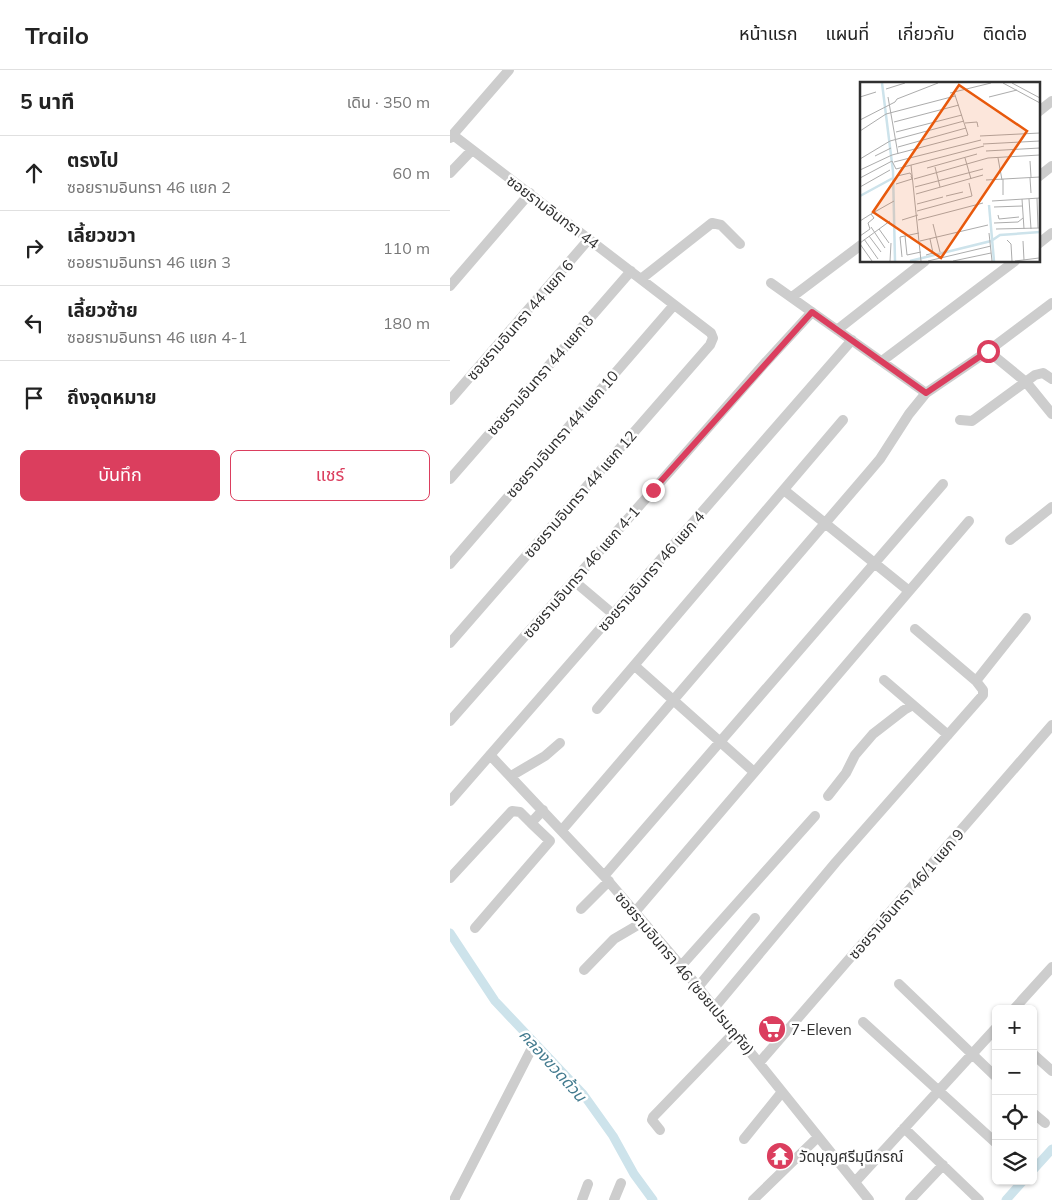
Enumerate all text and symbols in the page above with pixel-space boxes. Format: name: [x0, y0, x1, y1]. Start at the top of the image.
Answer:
text: Trailo: [25, 20, 89, 50]
text: หน้าแรก: [739, 22, 797, 45]
text: แผนที่: [825, 22, 869, 45]
text: เกี่ยวกับ: [897, 22, 955, 45]
text: ติดต่อ: [983, 22, 1027, 45]
inset map: [860, 82, 1040, 262]
text: 5 นาที: [20, 88, 75, 114]
text: เดิน · 350 m: [347, 92, 430, 112]
text: ตรงไป: [67, 148, 119, 172]
icon: ahead: [20, 159, 48, 187]
text: 60 m: [393, 163, 430, 183]
street label: ซอยรามอินทรา 44: [503, 171, 603, 253]
text: ซอยรามอินทรา 46 แยก 2: [67, 177, 231, 197]
text: เลี้ยวขวา: [67, 223, 136, 247]
icon: right: [20, 234, 48, 262]
text: 110 m: [383, 238, 430, 258]
text: ซอยรามอินทรา 46 แยก 3: [67, 252, 231, 272]
street label: ซอยรามอินทรา 44 แยก 6: [462, 256, 578, 384]
text: เลี้ยวซ้าย: [67, 298, 138, 322]
icon: left: [20, 309, 48, 337]
street label: ซอยรามอินทรา 44 แยก 8: [482, 311, 598, 439]
text: 180 m: [383, 313, 430, 333]
text: ซอยรามอินทรา 46 แยก 4-1: [67, 327, 247, 347]
route start: [977, 340, 1000, 363]
street label: ซอยรามอินทรา 44 แยก 10: [502, 366, 622, 502]
icon: arrive: [20, 384, 48, 412]
text: ถึงจุดหมาย: [67, 385, 157, 409]
street label: ซอยรามอินทรา 44 แยก 12: [520, 426, 640, 562]
button: บันทึก: [20, 450, 220, 501]
button: แชร์: [230, 450, 430, 501]
route end: [642, 479, 665, 502]
street label: ซอยรามอินทรา 46 แยก 4-1: [518, 502, 644, 642]
street label: ซอยรามอินทรา 46 แยก 4: [593, 507, 709, 635]
street label: ซอยรามอินทรา 46/1 แยก 9: [844, 825, 968, 963]
street label: ซอยรามอินทรา 46 (ซอยเปรมฤทัย): [611, 888, 759, 1058]
map controls: [992, 1005, 1037, 1185]
button: +: [992, 1005, 1037, 1050]
supermarket icon: 7-Eleven: [757, 1014, 787, 1044]
place label: 7-Eleven: [791, 1020, 852, 1039]
water label: คลองขวดด้วน: [515, 1025, 592, 1106]
button: −: [992, 1050, 1037, 1095]
button: locate: [992, 1095, 1037, 1140]
button: layers: [992, 1140, 1037, 1185]
temple icon: วัดบุญศรีมุนีกรณ์: [765, 1141, 795, 1171]
place label: วัดบุญศรีมุนีกรณ์: [799, 1147, 903, 1166]

